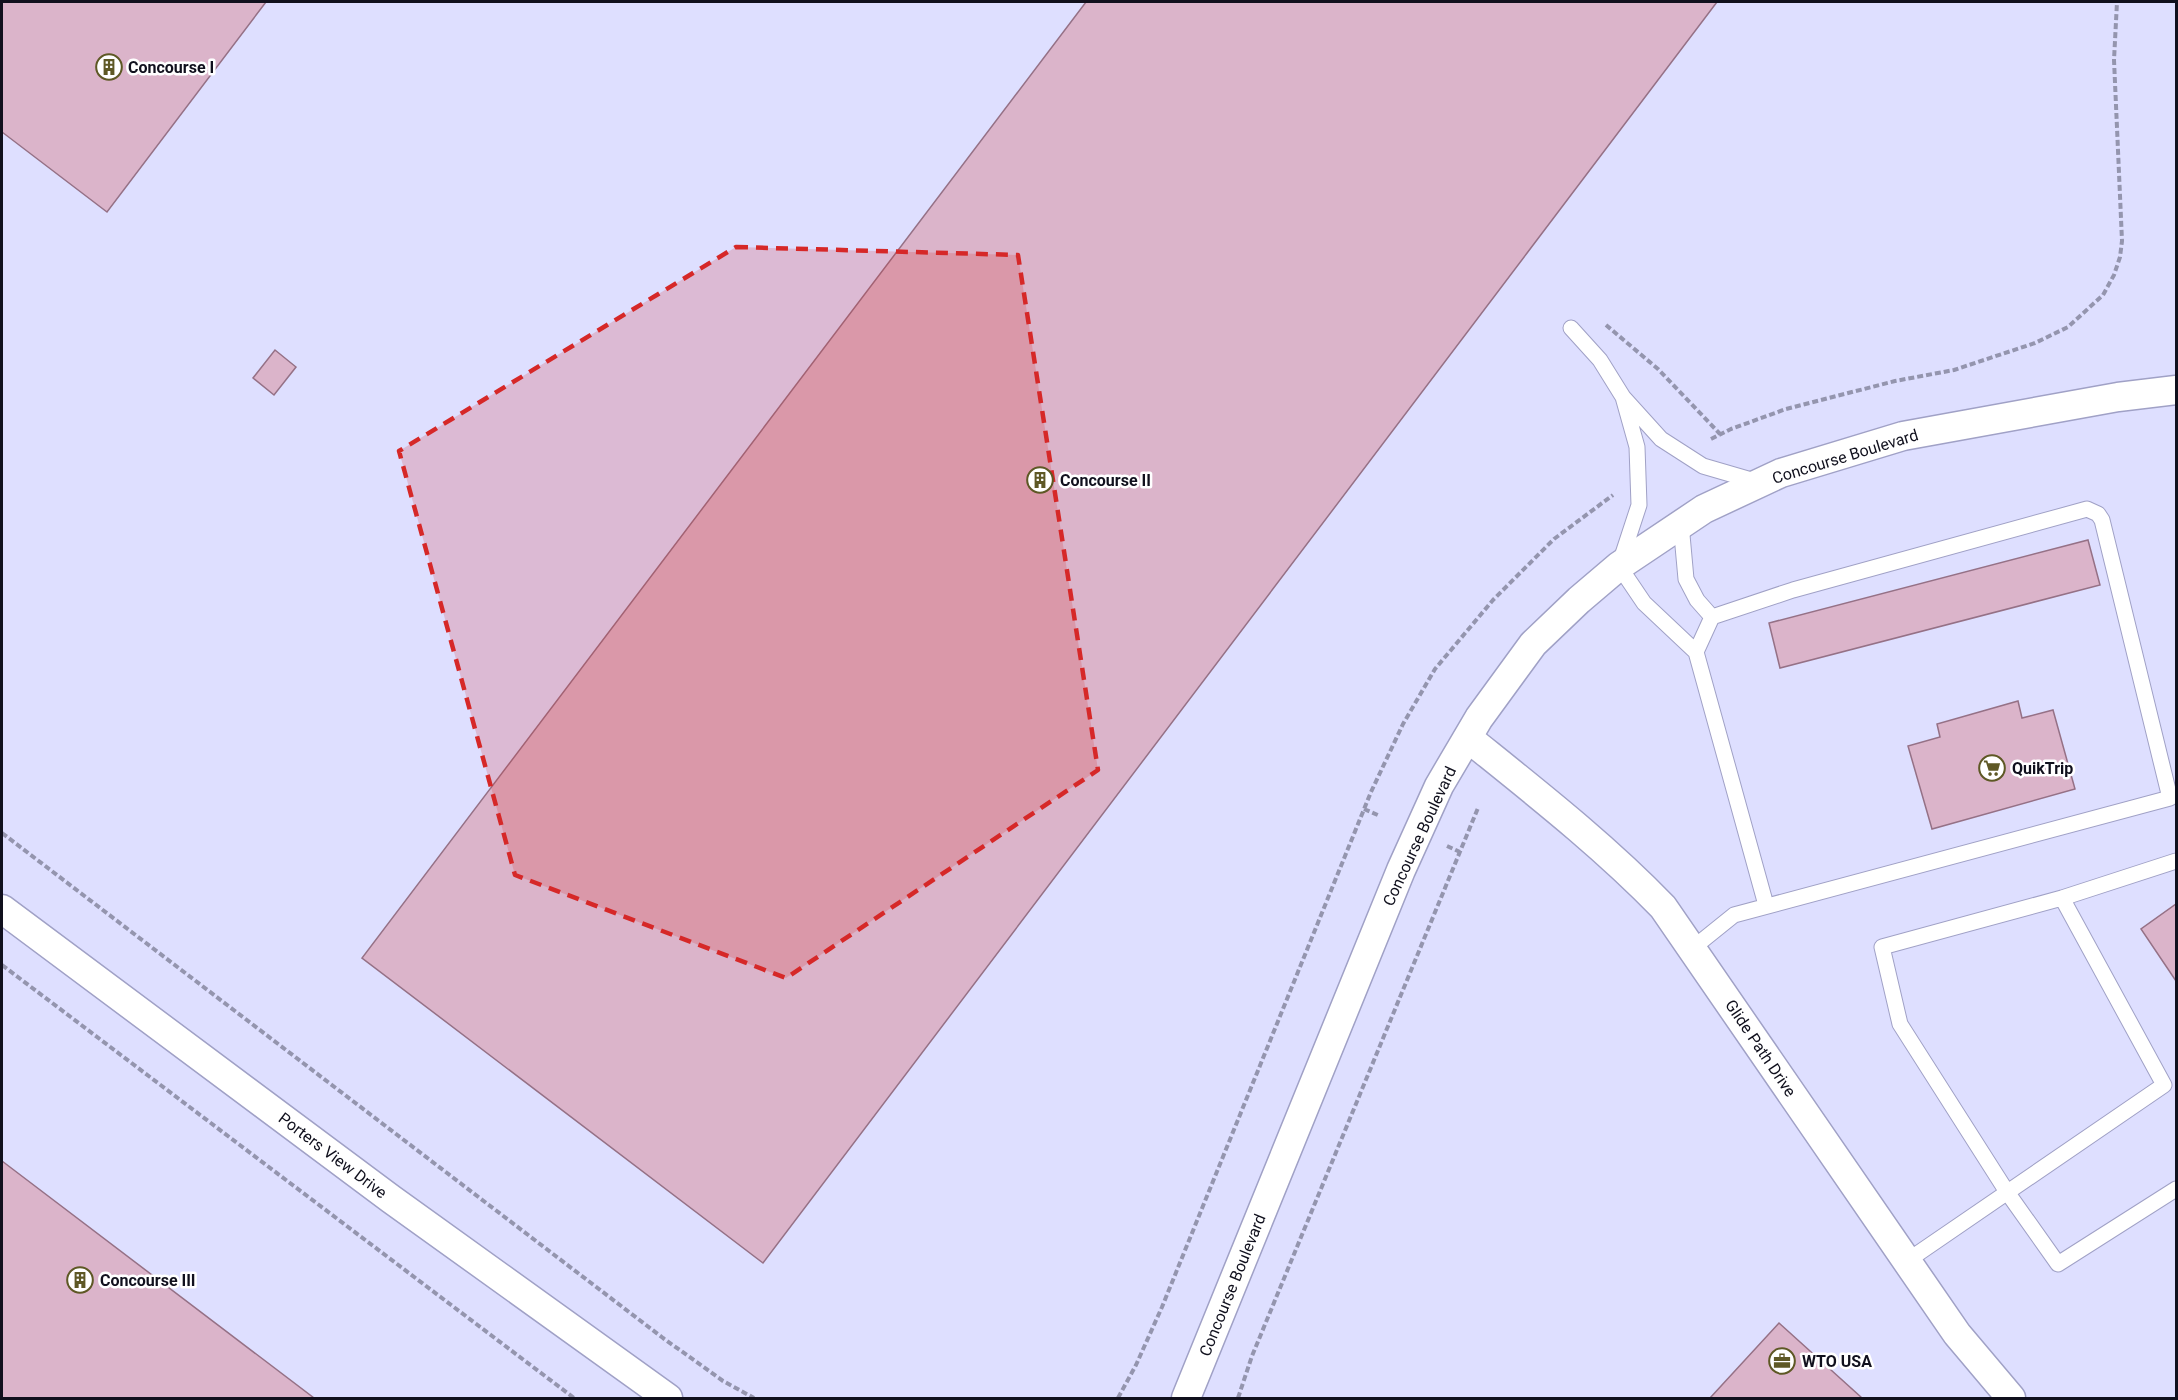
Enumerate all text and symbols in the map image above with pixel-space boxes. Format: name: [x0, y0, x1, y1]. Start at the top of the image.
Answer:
building icon: Concourse I: [94, 52, 124, 82]
place label: Concourse I: [128, 58, 214, 77]
street label: Concourse Boulevard: [1770, 425, 1920, 488]
building icon: Concourse II: [1025, 465, 1055, 495]
place label: Concourse II: [1060, 471, 1151, 490]
supermarket icon: QuikTrip: [1977, 753, 2007, 783]
place label: QuikTrip: [2012, 759, 2073, 778]
street label: Concourse Boulevard: [1379, 763, 1460, 909]
street label: Glide Path Drive: [1721, 996, 1800, 1100]
street label: Porters View Drive: [275, 1108, 391, 1202]
street label: Concourse Boulevard: [1195, 1211, 1270, 1359]
building icon: Concourse III: [65, 1265, 95, 1295]
place label: Concourse III: [100, 1271, 196, 1290]
office icon: WTO USA: [1767, 1346, 1797, 1376]
place label: WTO USA: [1802, 1352, 1872, 1371]

